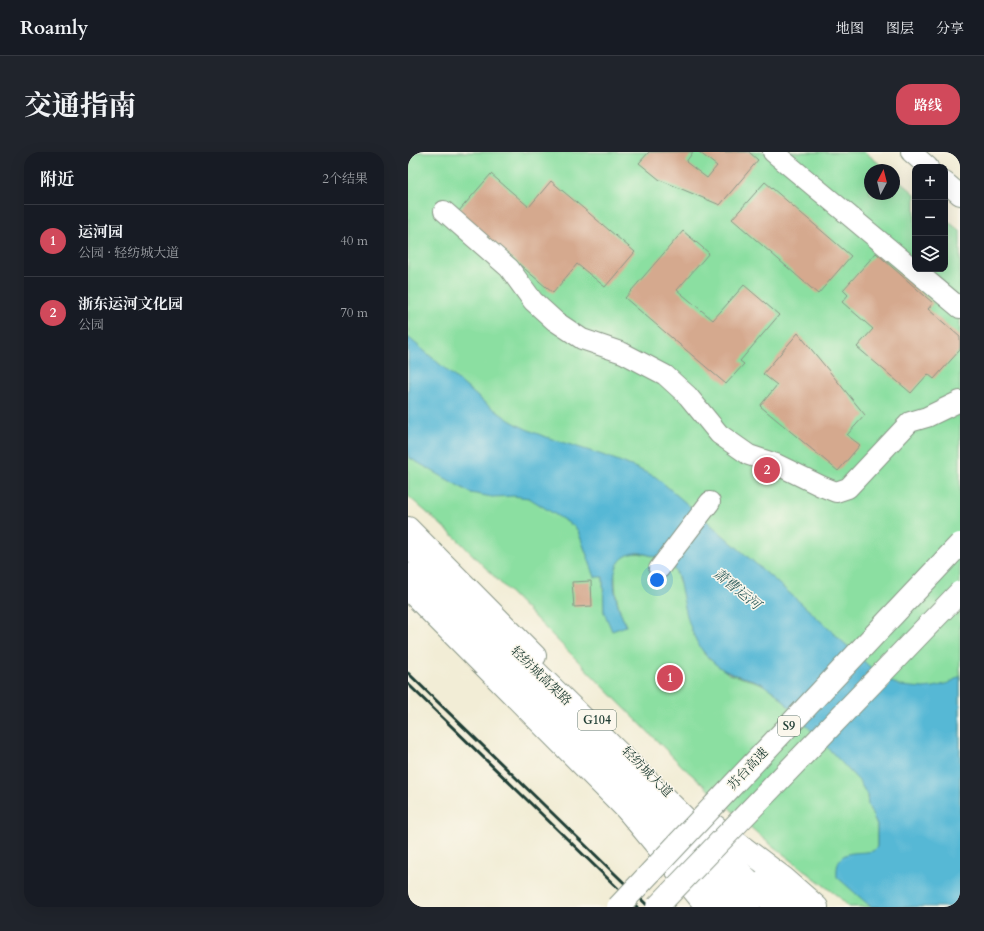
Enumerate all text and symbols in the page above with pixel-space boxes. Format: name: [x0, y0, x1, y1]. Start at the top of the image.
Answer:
text: Roamly: [20, 15, 88, 41]
text: 地图: [836, 19, 864, 38]
text: 图层: [886, 19, 914, 38]
text: 分享: [936, 19, 964, 38]
button: 路线: [896, 84, 960, 125]
text: 交通指南: [24, 87, 136, 125]
north arrow: [864, 164, 900, 200]
map controls: [912, 164, 948, 272]
button: +: [912, 164, 948, 200]
text: 附近: [40, 168, 74, 191]
text: 2个结果: [322, 170, 368, 188]
button: −: [912, 200, 948, 236]
text: 运河园: [78, 222, 123, 242]
text: 1: [50, 232, 56, 250]
text: 40 m: [340, 232, 368, 250]
button: layers: [912, 236, 948, 272]
text: 公园 · 轻纺城大道: [78, 244, 179, 262]
text: 浙东运河文化园: [78, 294, 183, 314]
text: 2: [50, 304, 56, 322]
text: 70 m: [340, 304, 368, 322]
text: 公园: [78, 316, 104, 334]
pin: 2: [754, 455, 780, 485]
water label: 萧曹运河: [709, 564, 767, 616]
your location: [647, 570, 667, 590]
street label: 轻纺城高架路: [507, 642, 575, 710]
pin: 1: [657, 663, 683, 693]
road number: G104: [578, 710, 616, 730]
road number: S9: [778, 716, 800, 736]
street label: 轻纺城大道: [618, 743, 676, 801]
street label: 苏台高速: [724, 744, 772, 794]

